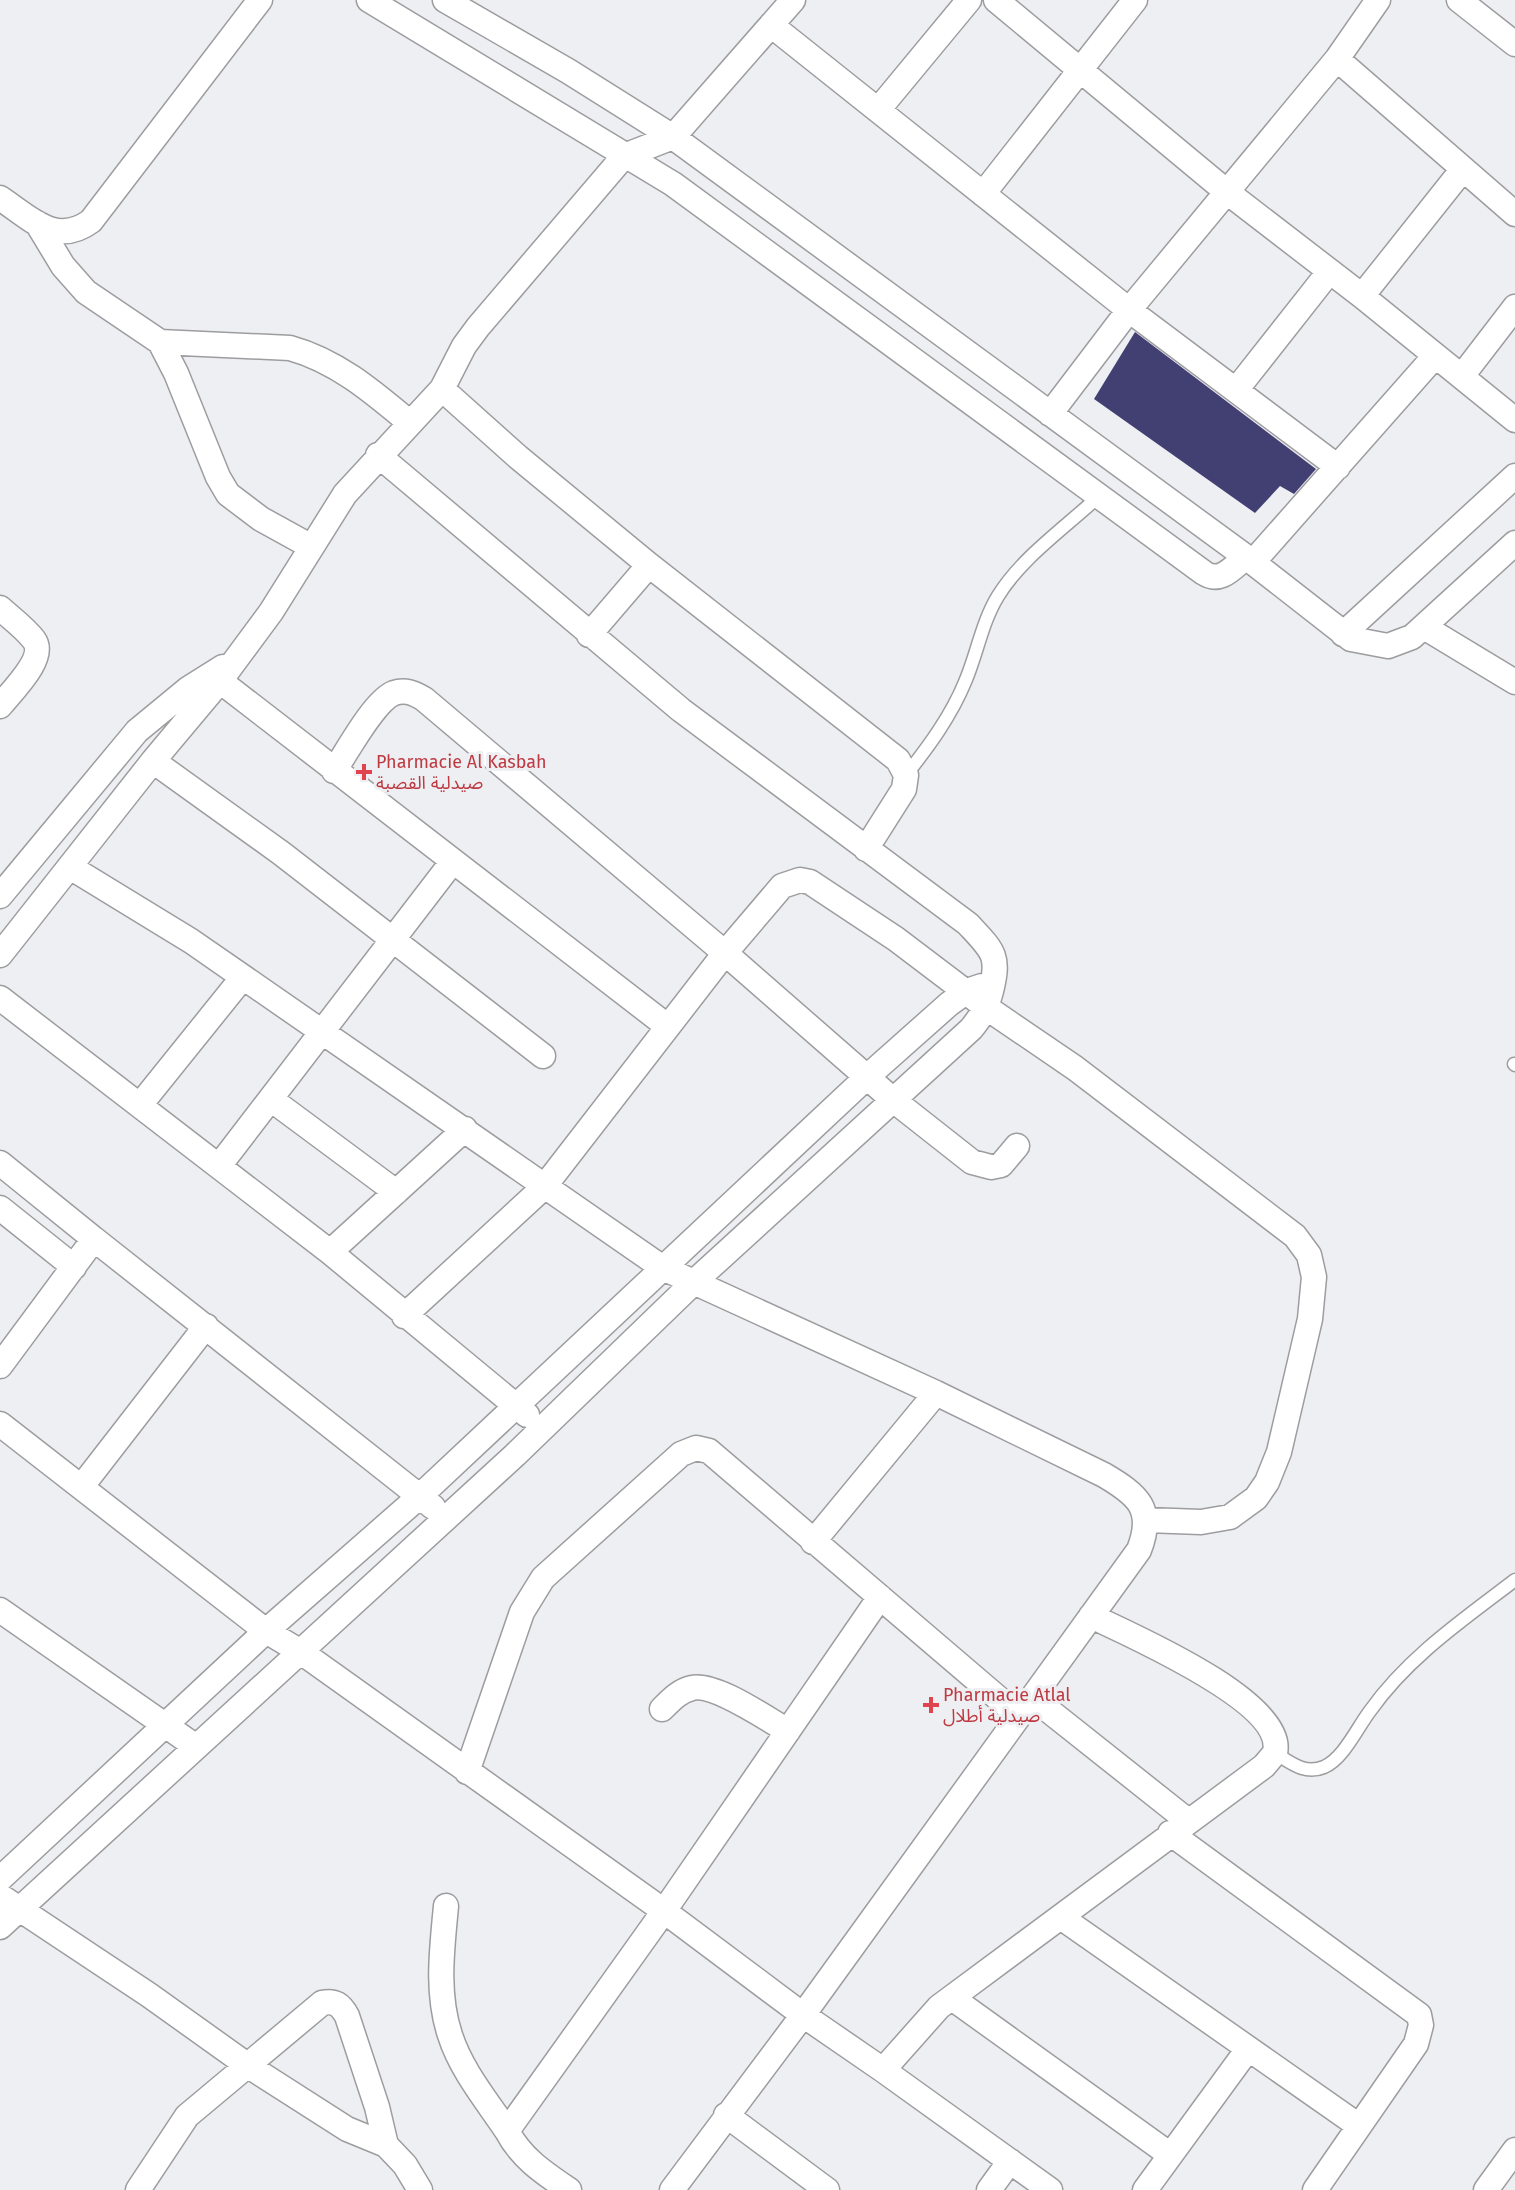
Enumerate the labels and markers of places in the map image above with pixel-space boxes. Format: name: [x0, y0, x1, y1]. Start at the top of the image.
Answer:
place label: Pharmacie Al Kasbah صيدلية القصبة: [376, 751, 547, 794]
marker: Pharmacie Al Kasbah صيدلية القصبة: [357, 765, 371, 779]
place label: Pharmacie Atlal صيدلية أطلال: [943, 1684, 1071, 1727]
marker: Pharmacie Atlal صيدلية أطلال: [924, 1698, 938, 1712]

